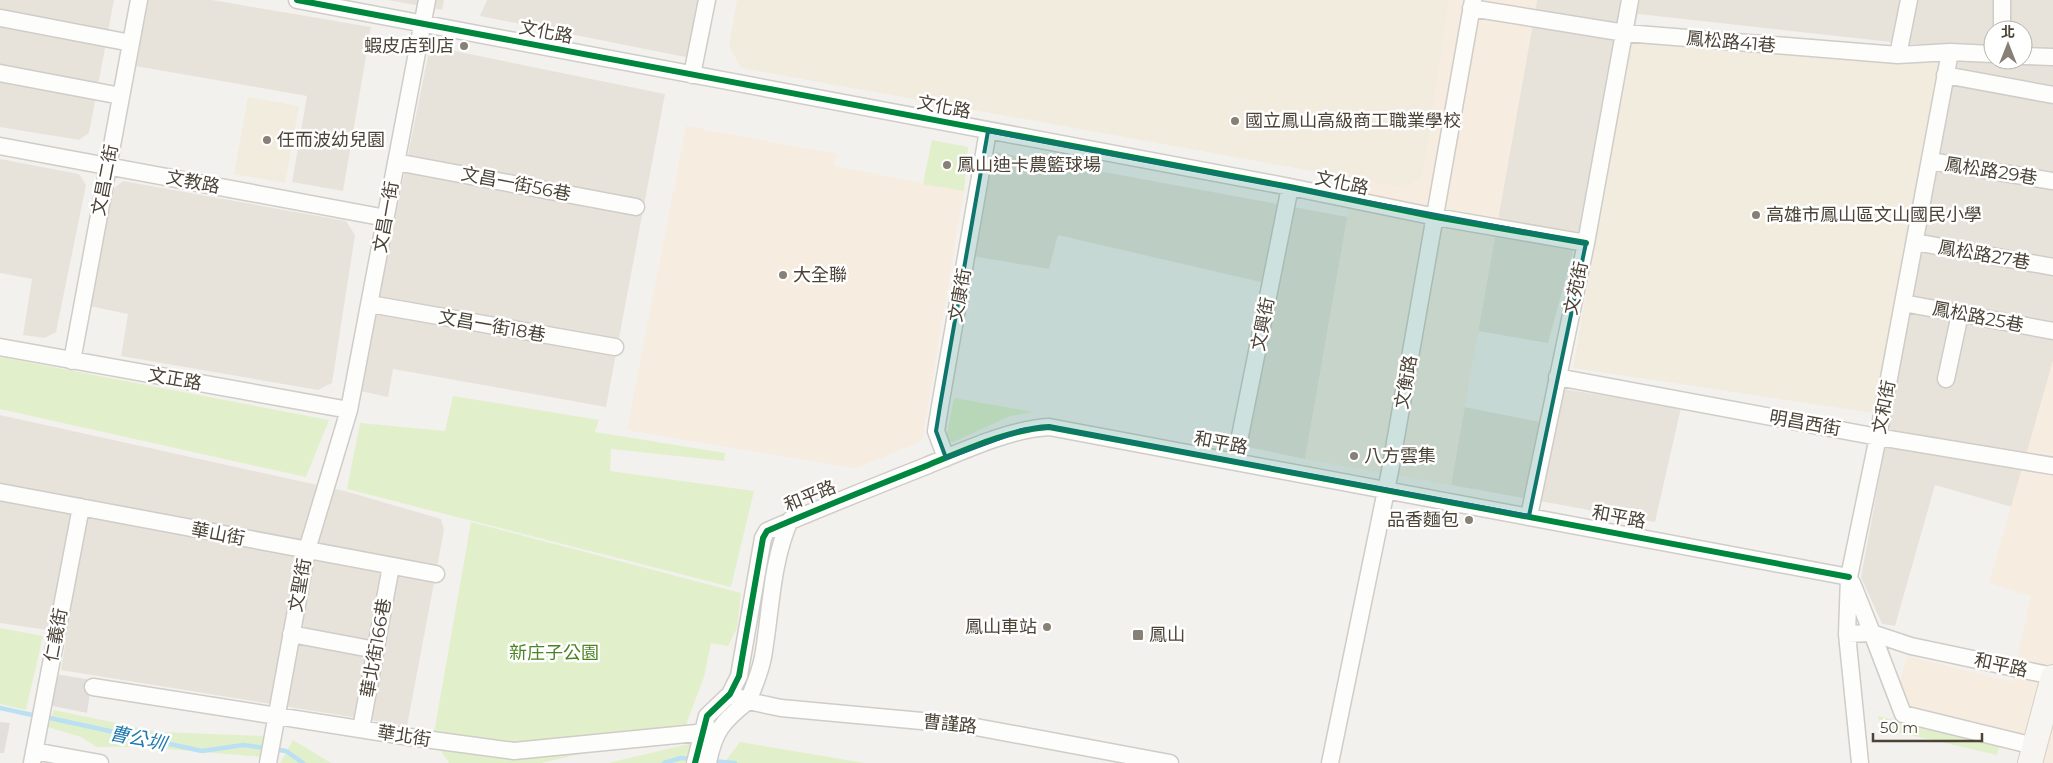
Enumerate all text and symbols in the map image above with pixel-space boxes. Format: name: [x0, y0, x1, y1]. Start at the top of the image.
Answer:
street label: 文化路: [517, 16, 575, 48]
north arrow: [1983, 20, 2033, 70]
text: 北: [2001, 23, 2015, 41]
street label: 鳳松路41巷: [1685, 27, 1777, 57]
place label: 蝦皮店到店: [364, 35, 454, 57]
marker: 蝦皮店到店: [458, 40, 470, 52]
street label: 文化路: [915, 91, 973, 123]
place label: 國立鳳山高級商工職業學校: [1245, 110, 1461, 132]
marker: 國立鳳山高級商工職業學校: [1229, 115, 1241, 127]
place label: 任而波幼兒園: [277, 129, 385, 151]
marker: 任而波幼兒園: [261, 134, 273, 146]
street label: 文昌二街: [87, 143, 123, 217]
street label: 鳳松路29巷: [1943, 153, 2039, 189]
place label: 鳳山迪卡農籃球場: [957, 154, 1101, 176]
marker: 鳳山迪卡農籃球場: [941, 159, 953, 171]
street label: 文昌一街56巷: [459, 163, 573, 205]
street label: 文教路: [164, 166, 222, 198]
street label: 文化路: [1313, 167, 1371, 199]
street label: 文昌一街: [369, 180, 403, 254]
place label: 高雄市鳳山區文山國民小學: [1766, 204, 1982, 226]
marker: 高雄市鳳山區文山國民小學: [1750, 209, 1762, 221]
street label: 鳳松路27巷: [1936, 236, 2032, 274]
street label: 文苑街: [1560, 259, 1592, 317]
place label: 大全聯: [793, 264, 847, 286]
street label: 文康街: [944, 267, 976, 323]
marker: 大全聯: [777, 269, 789, 281]
street label: 文興街: [1247, 295, 1279, 353]
street label: 鳳松路25巷: [1931, 297, 2025, 337]
street label: 文昌一街18巷: [437, 306, 547, 346]
street label: 文衡路: [1390, 354, 1422, 410]
street label: 文正路: [147, 363, 203, 395]
street label: 文和街: [1868, 378, 1900, 436]
street label: 明昌西街: [1768, 406, 1842, 440]
street label: 和平路: [1192, 427, 1250, 459]
place label: 八方雲集: [1364, 445, 1436, 467]
marker: 八方雲集: [1348, 450, 1360, 462]
street label: 和平路: [781, 476, 839, 516]
street label: 和平路: [1590, 501, 1648, 533]
place label: 品香麵包: [1387, 509, 1459, 531]
marker: 品香麵包: [1463, 514, 1475, 526]
street label: 華山街: [189, 518, 247, 550]
street label: 文聖街: [284, 557, 316, 613]
street label: 華北街166巷: [356, 597, 396, 699]
street label: 仁義街: [40, 606, 72, 664]
place label: 鳳山車站: [965, 616, 1037, 638]
marker: 鳳山車站: [1041, 621, 1053, 633]
place label: 鳳山: [1149, 624, 1185, 646]
marker: 鳳山: [1131, 628, 1145, 642]
park label: 新庄子公園: [509, 642, 599, 664]
street label: 和平路: [1972, 649, 2030, 681]
street label: 曹謹路: [922, 710, 978, 738]
scale bar: [1873, 710, 1982, 742]
text: 50 m: [1880, 718, 1918, 737]
water label: 曹公圳: [108, 721, 171, 756]
street label: 華北街: [376, 721, 432, 751]

